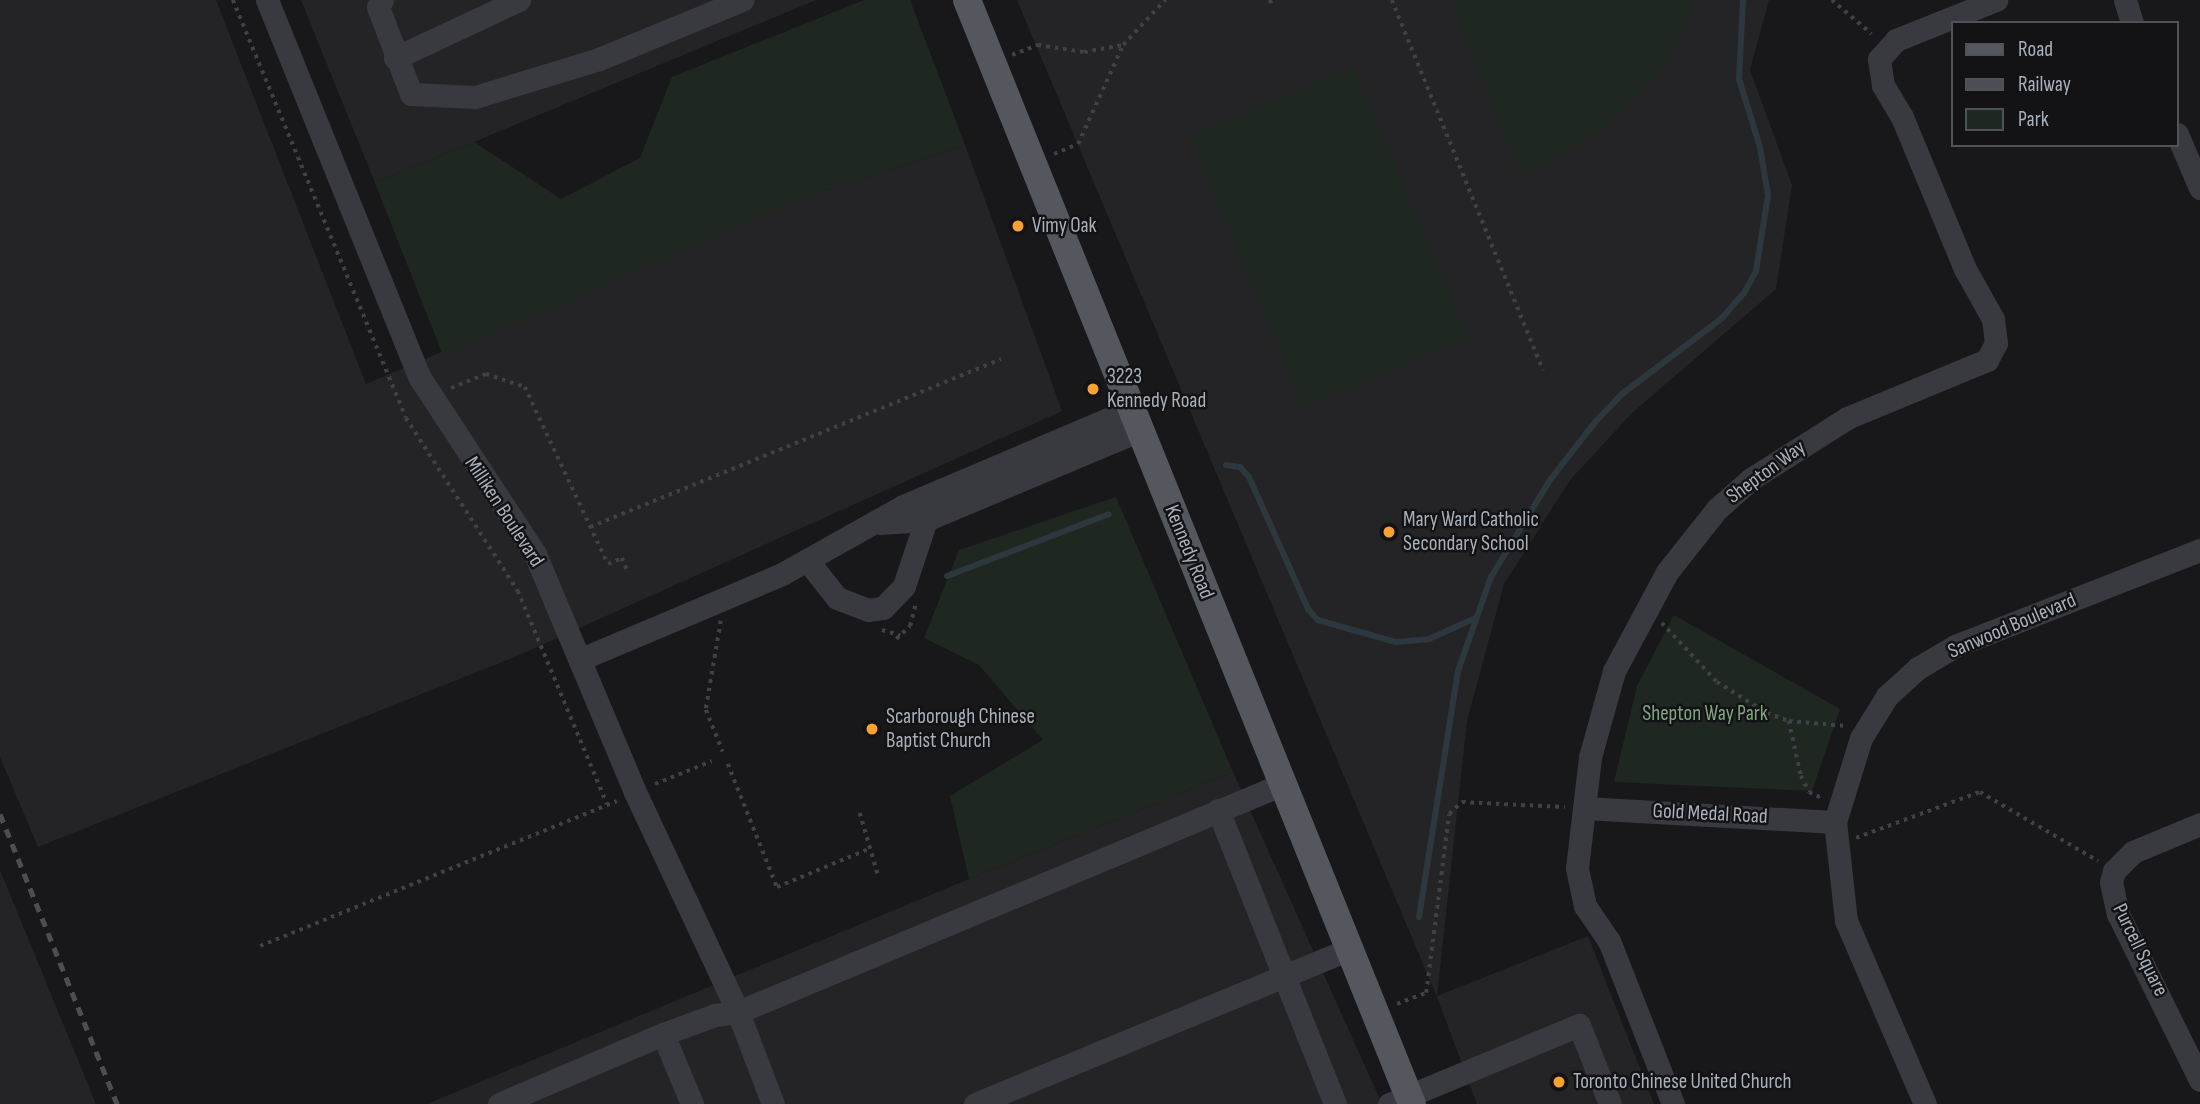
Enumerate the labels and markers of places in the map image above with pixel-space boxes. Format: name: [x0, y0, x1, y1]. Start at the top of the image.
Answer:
place label: Vimy Oak: [1032, 213, 1096, 239]
marker: Vimy Oak: [1010, 218, 1026, 234]
place label: 3223 Kennedy Road: [1107, 364, 1206, 414]
marker: 3223 Kennedy Road: [1085, 381, 1101, 397]
place label: Mary Ward Catholic Secondary School: [1403, 507, 1539, 557]
marker: Mary Ward Catholic Secondary School: [1381, 524, 1397, 540]
place label: Scarborough Chinese Baptist Church: [886, 704, 1035, 754]
marker: Scarborough Chinese Baptist Church: [864, 721, 880, 737]
place label: Toronto Chinese United Church: [1573, 1069, 1792, 1095]
marker: Toronto Chinese United Church: [1551, 1074, 1567, 1090]

